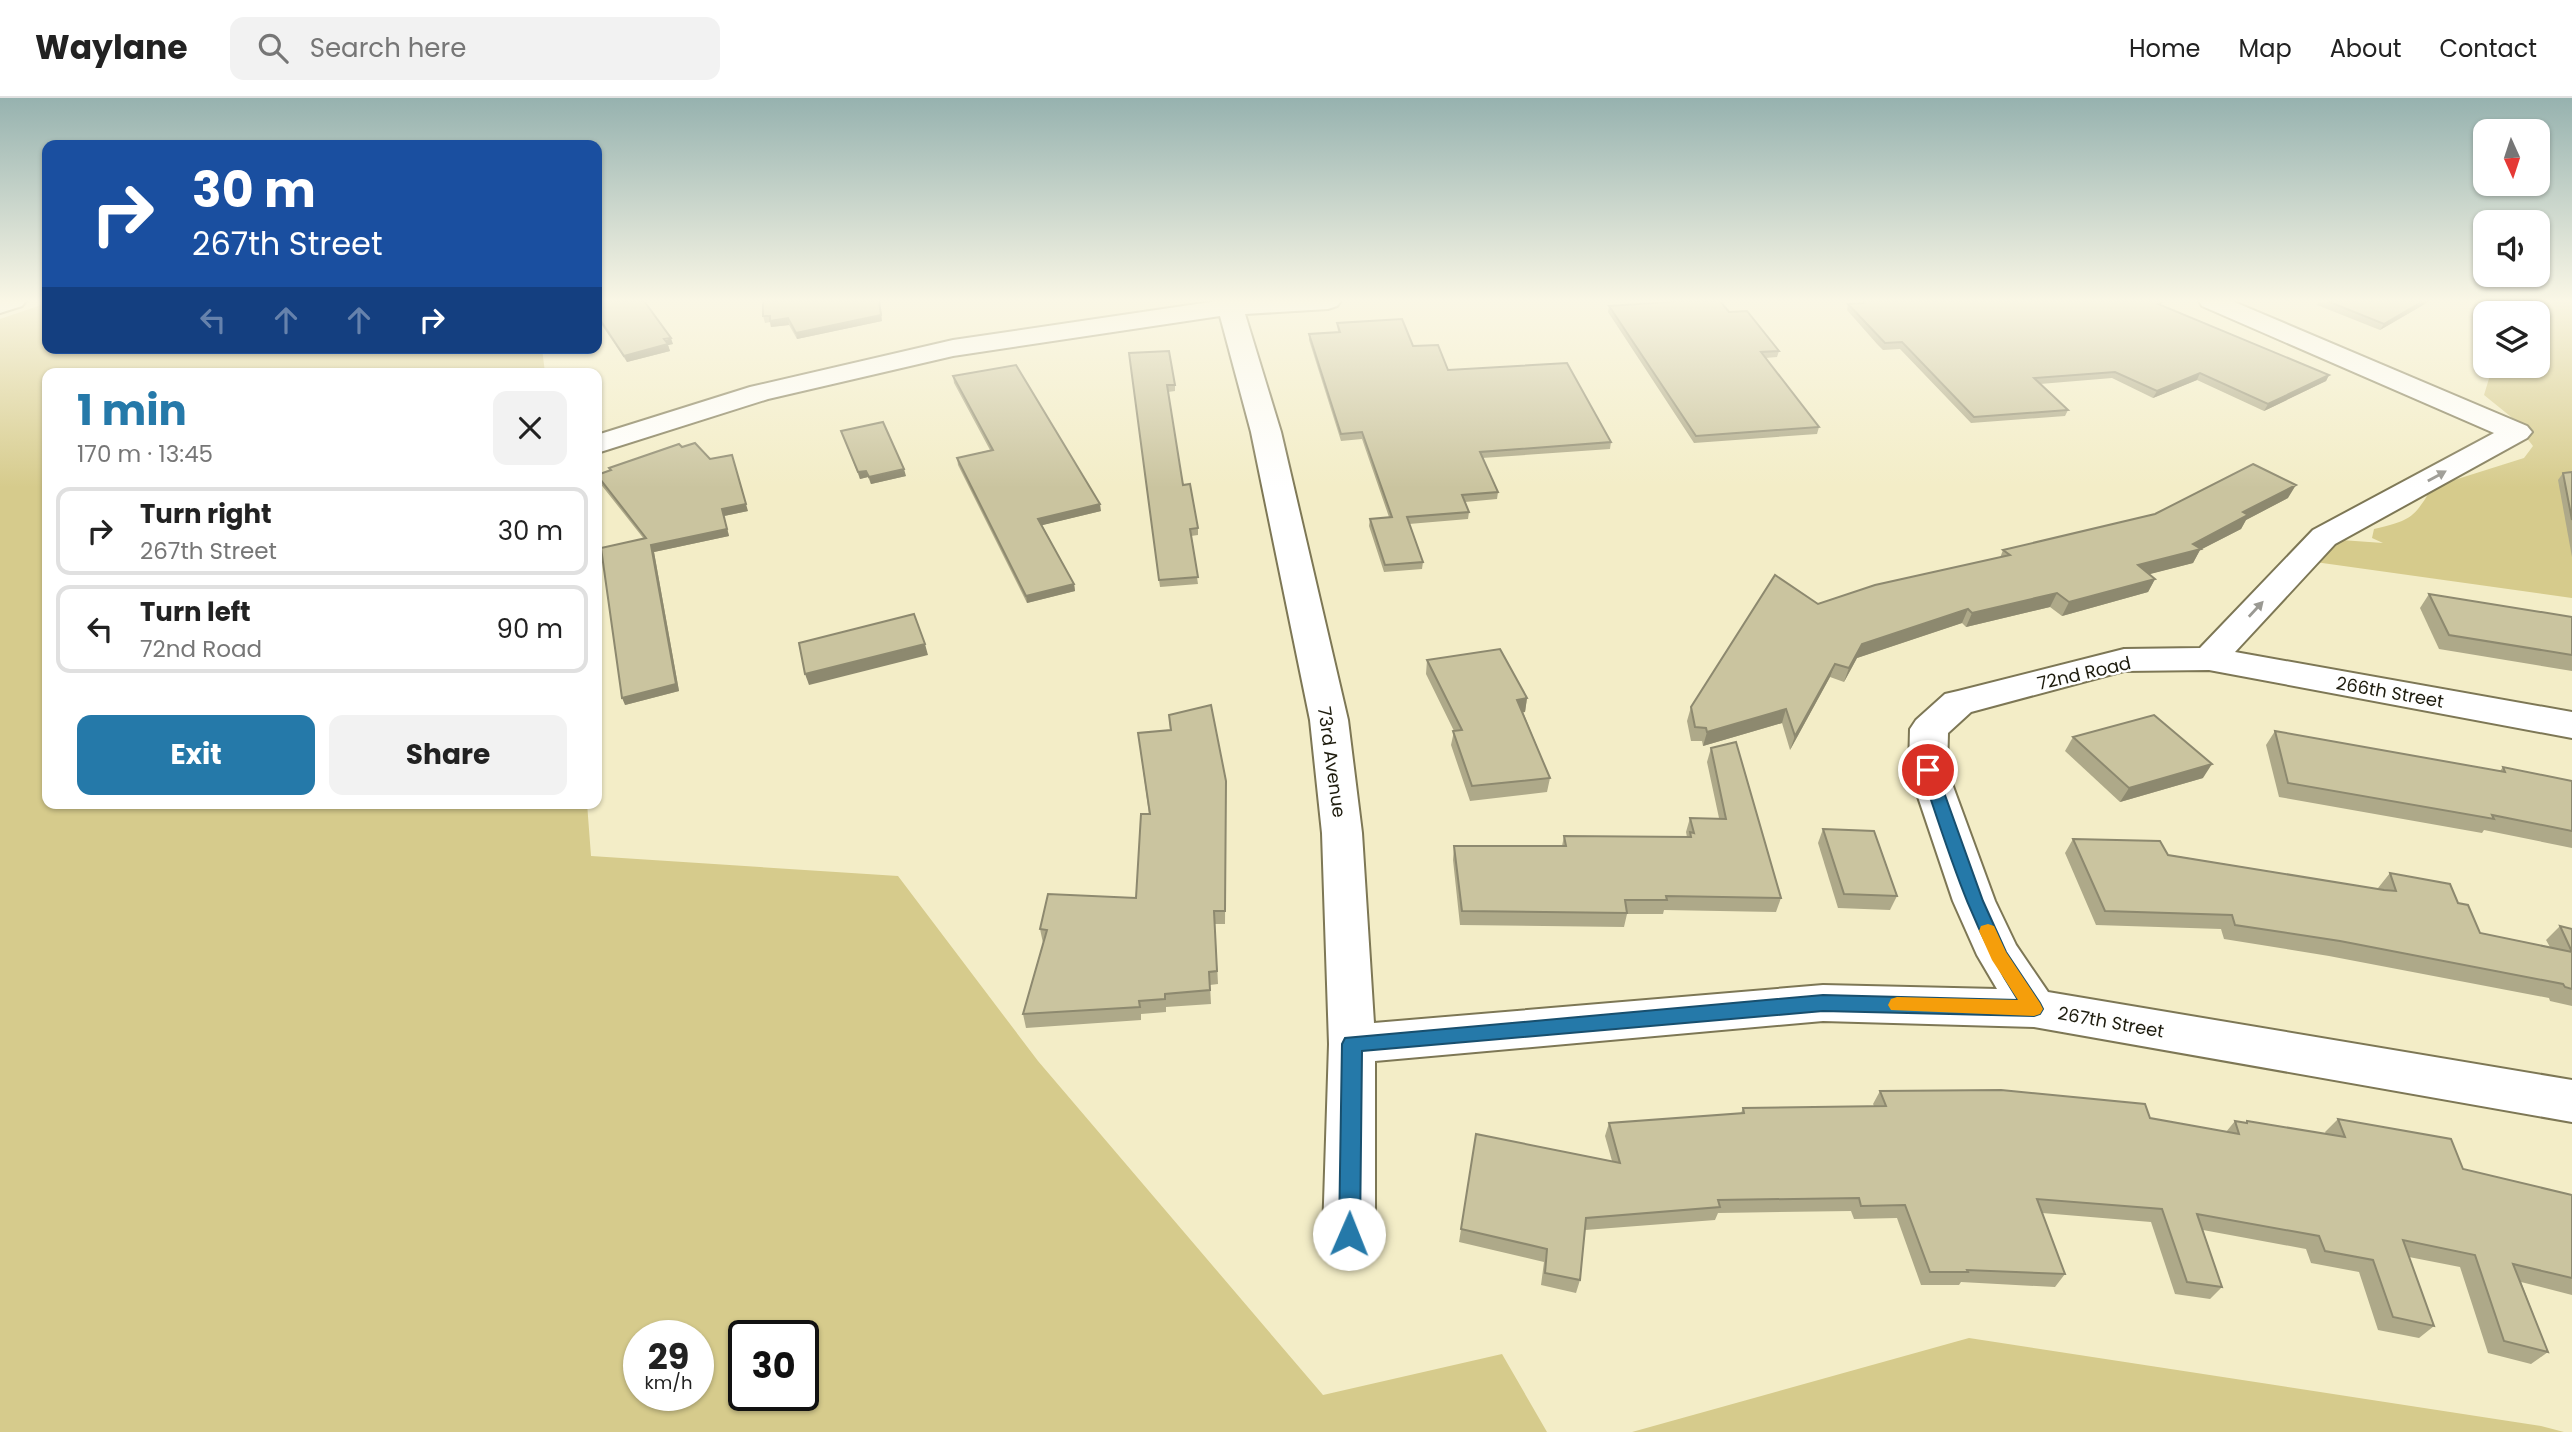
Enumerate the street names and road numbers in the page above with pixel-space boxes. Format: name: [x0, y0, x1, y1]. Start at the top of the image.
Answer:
street label: 72nd Road: [2035, 650, 2133, 696]
street label: 266th Street: [2334, 670, 2446, 714]
street label: 73rd Avenue: [1312, 705, 1352, 819]
street label: 267th Street: [2056, 1000, 2166, 1044]

